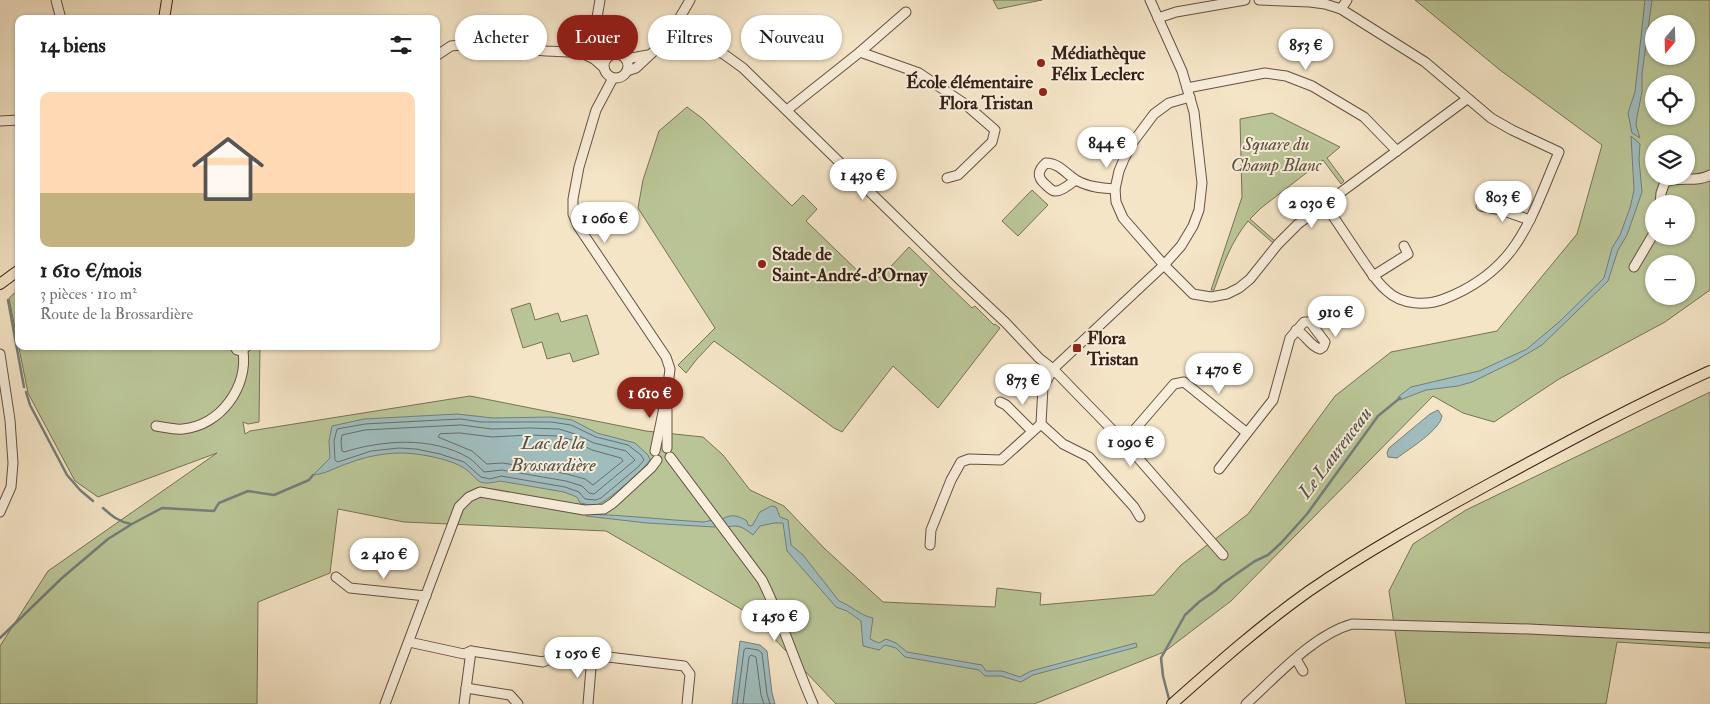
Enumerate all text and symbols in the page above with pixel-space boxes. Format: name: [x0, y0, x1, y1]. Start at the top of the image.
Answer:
chip: Acheter: [455, 15, 547, 60]
chip: Louer: [557, 15, 638, 60]
chip: Filtres: [648, 15, 731, 60]
chip: Nouveau: [741, 15, 842, 60]
north arrow: [1645, 15, 1695, 65]
map controls: [1645, 15, 1695, 305]
pin: 853 €: [1271, 28, 1341, 71]
icon: filters: [387, 31, 415, 59]
text: 14 biens: [40, 32, 106, 59]
text: 853 €: [1289, 35, 1323, 55]
place label: Médiathèque Félix Leclerc: [1050, 42, 1146, 86]
marker: Médiathèque Félix Leclerc: [1035, 57, 1047, 69]
place label: École élémentaire Flora Tristan: [906, 70, 1034, 115]
button: locate: [1645, 75, 1695, 125]
marker: École élémentaire Flora Tristan: [1037, 86, 1049, 98]
icon: home: [183, 124, 273, 214]
pin: 844 €: [1072, 126, 1142, 169]
text: 844 €: [1088, 133, 1126, 153]
park label: Square du Champ Blanc: [1231, 133, 1322, 177]
button: layers: [1645, 135, 1695, 185]
pin: 1 430 €: [817, 158, 909, 201]
text: 1 430 €: [841, 165, 885, 185]
pin: 803 €: [1468, 180, 1538, 223]
pin: 2 030 €: [1266, 186, 1358, 229]
text: 803 €: [1486, 187, 1520, 207]
text: 2 030 €: [1289, 193, 1335, 213]
button: +: [1645, 195, 1695, 245]
pin: 1 060 €: [559, 202, 651, 244]
text: 1 060 €: [582, 208, 628, 228]
place label: Stade de Saint-André-d'Ornay: [772, 243, 928, 287]
button: −: [1645, 255, 1695, 305]
text: 1 610 €/mois: [40, 257, 142, 284]
marker: Stade de Saint-André-d'Ornay: [756, 258, 768, 270]
text: 3 pièces · 110 m²: [40, 284, 137, 304]
pin: 910 €: [1301, 296, 1371, 338]
text: 910 €: [1319, 302, 1353, 322]
text: Route de la Brossardière: [40, 304, 193, 324]
place label: Flora Tristan: [1086, 327, 1139, 371]
marker: Flora Tristan: [1071, 342, 1083, 354]
pin: 1 470 €: [1173, 352, 1265, 395]
text: 1 470 €: [1196, 359, 1242, 379]
pin: 873 €: [988, 364, 1058, 406]
text: 873 €: [1006, 370, 1040, 390]
pin: 1 610 €: [604, 376, 696, 419]
text: 1 610 €: [628, 383, 672, 403]
water label: Le Laurenceau: [1292, 403, 1377, 504]
pin: 1 090 €: [1085, 426, 1177, 468]
water label: Lac de la Brossardière: [509, 431, 596, 477]
text: 1 090 €: [1108, 432, 1154, 452]
pin: 2 410 €: [338, 538, 430, 580]
text: 2 410 €: [361, 544, 407, 564]
pin: 1 450 €: [729, 600, 821, 642]
text: 1 450 €: [752, 606, 798, 626]
pin: 1 050 €: [532, 636, 624, 679]
text: 1 050 €: [555, 643, 601, 663]

